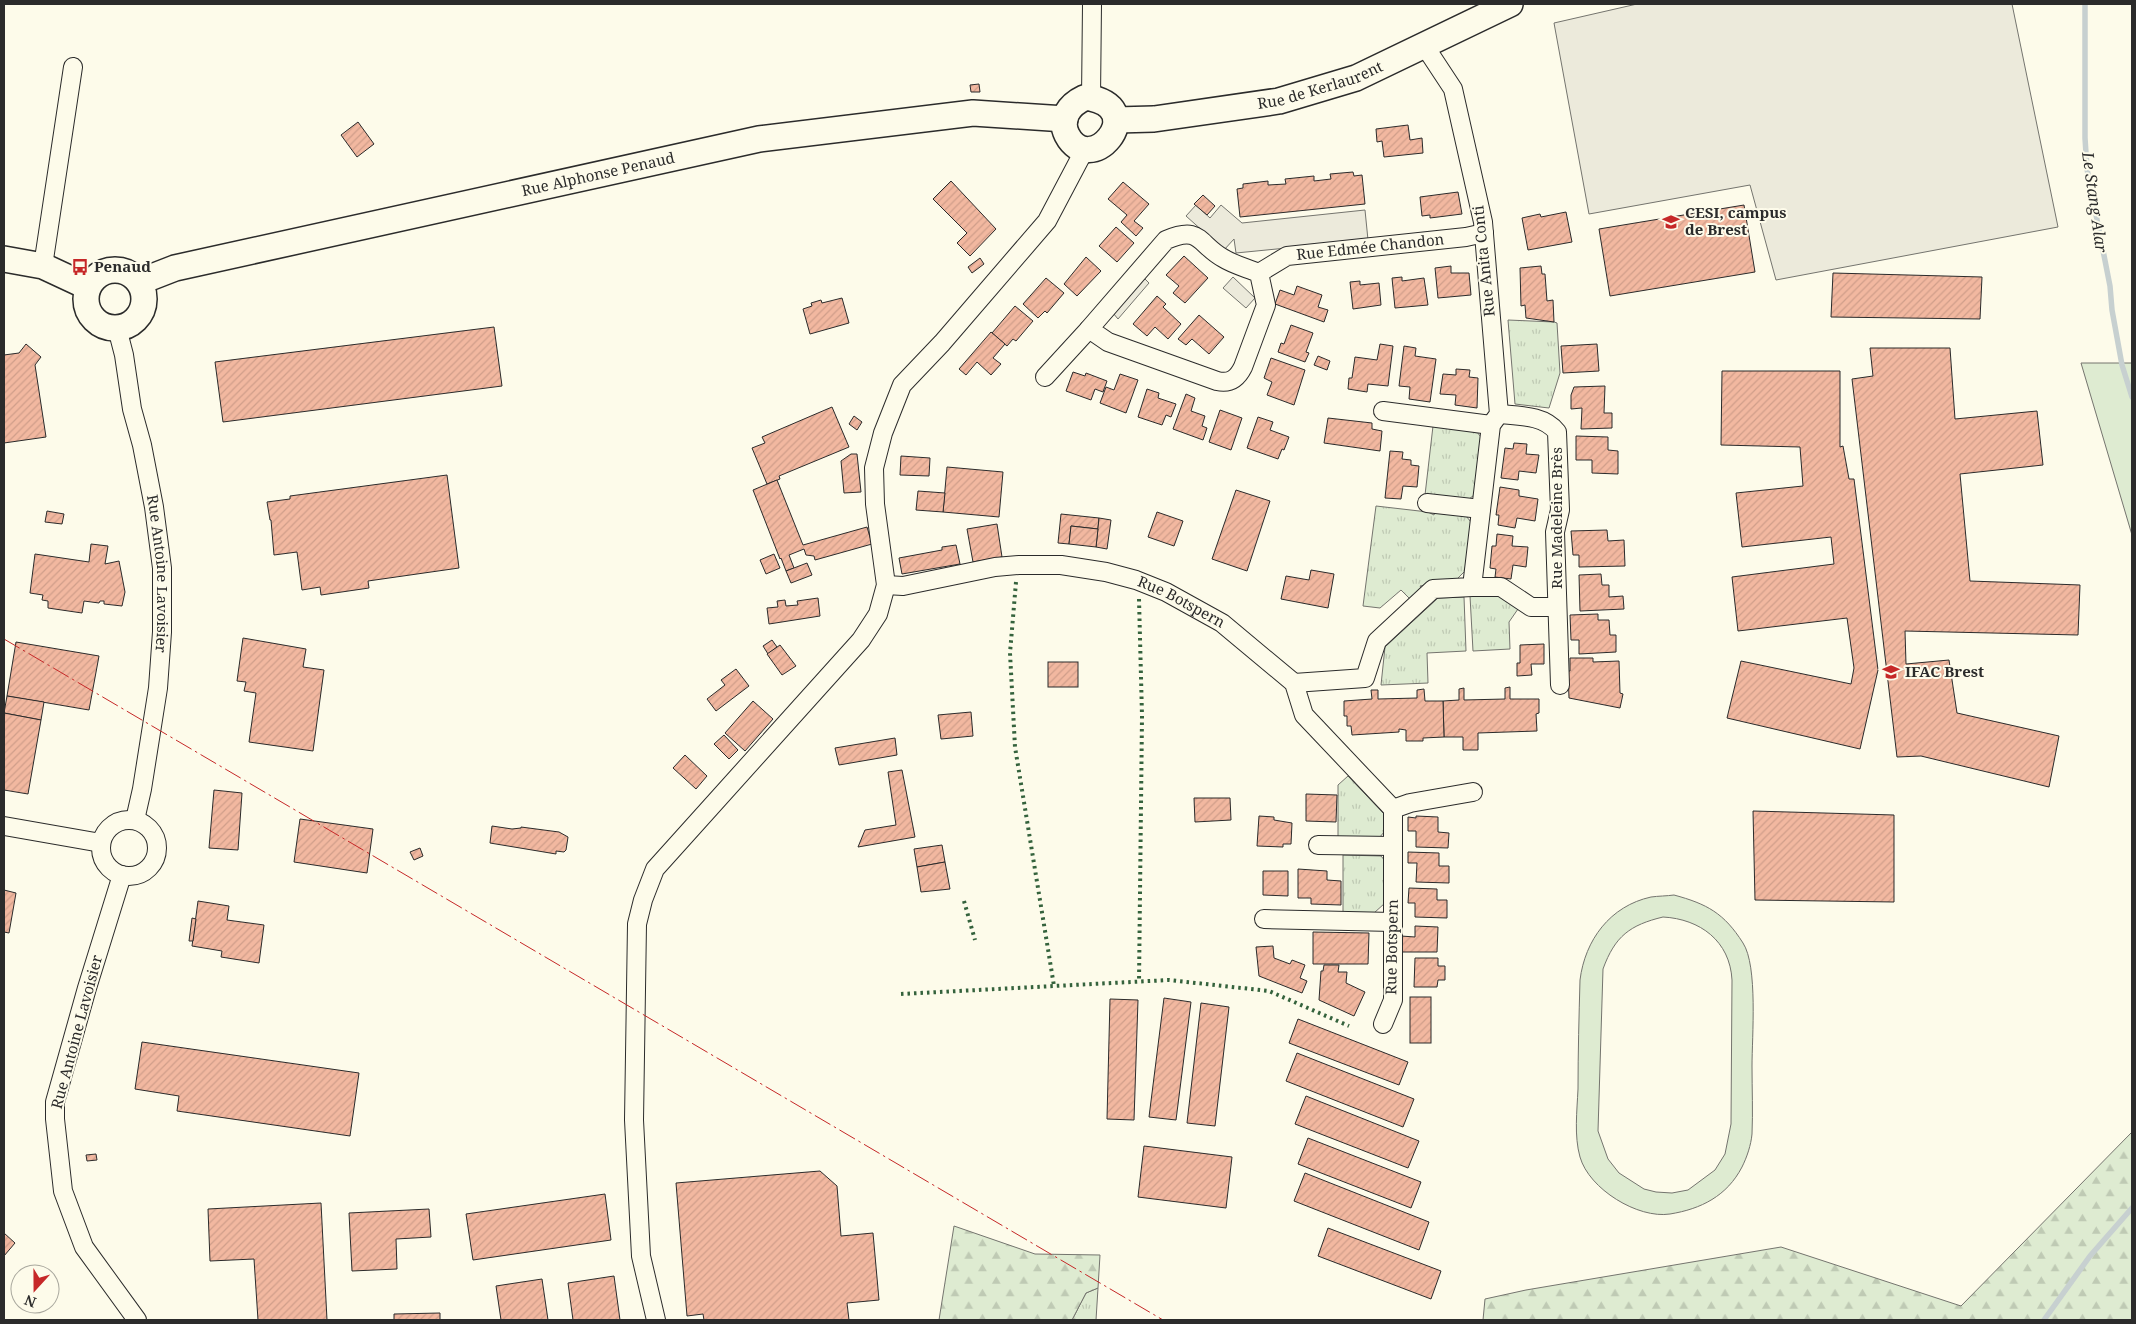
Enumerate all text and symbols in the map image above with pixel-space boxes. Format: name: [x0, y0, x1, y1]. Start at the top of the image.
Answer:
street label: Rue de Kerlaurent: [1256, 56, 1386, 113]
street label: Rue Alphonse Penaud: [519, 147, 676, 200]
water label: Le Stang Alar: [2077, 149, 2113, 254]
place label: CESI, campus de Brest: [1685, 202, 1786, 239]
street label: Rue Anita Conti: [1467, 204, 1499, 318]
school or university icon: CESI, campus de Brest: [1661, 212, 1681, 232]
street label: Rue Edmée Chandon: [1295, 228, 1445, 264]
place label: Penaud: [94, 256, 151, 276]
bus stop icon: Penaud: [70, 257, 90, 277]
street label: Rue Madeleine Brès: [1546, 447, 1566, 589]
street label: Rue Antoine Lavoisier: [143, 493, 173, 654]
street label: Rue Botspern: [1135, 571, 1229, 632]
place label: IFAC Brest: [1905, 661, 1984, 681]
school or university icon: IFAC Brest: [1881, 662, 1901, 682]
street label: Rue Botspern: [1380, 899, 1402, 995]
street label: Rue Antoine Lavoisier: [46, 953, 106, 1111]
north arrow: [10, 1264, 60, 1314]
text: N: [22, 1291, 39, 1312]

